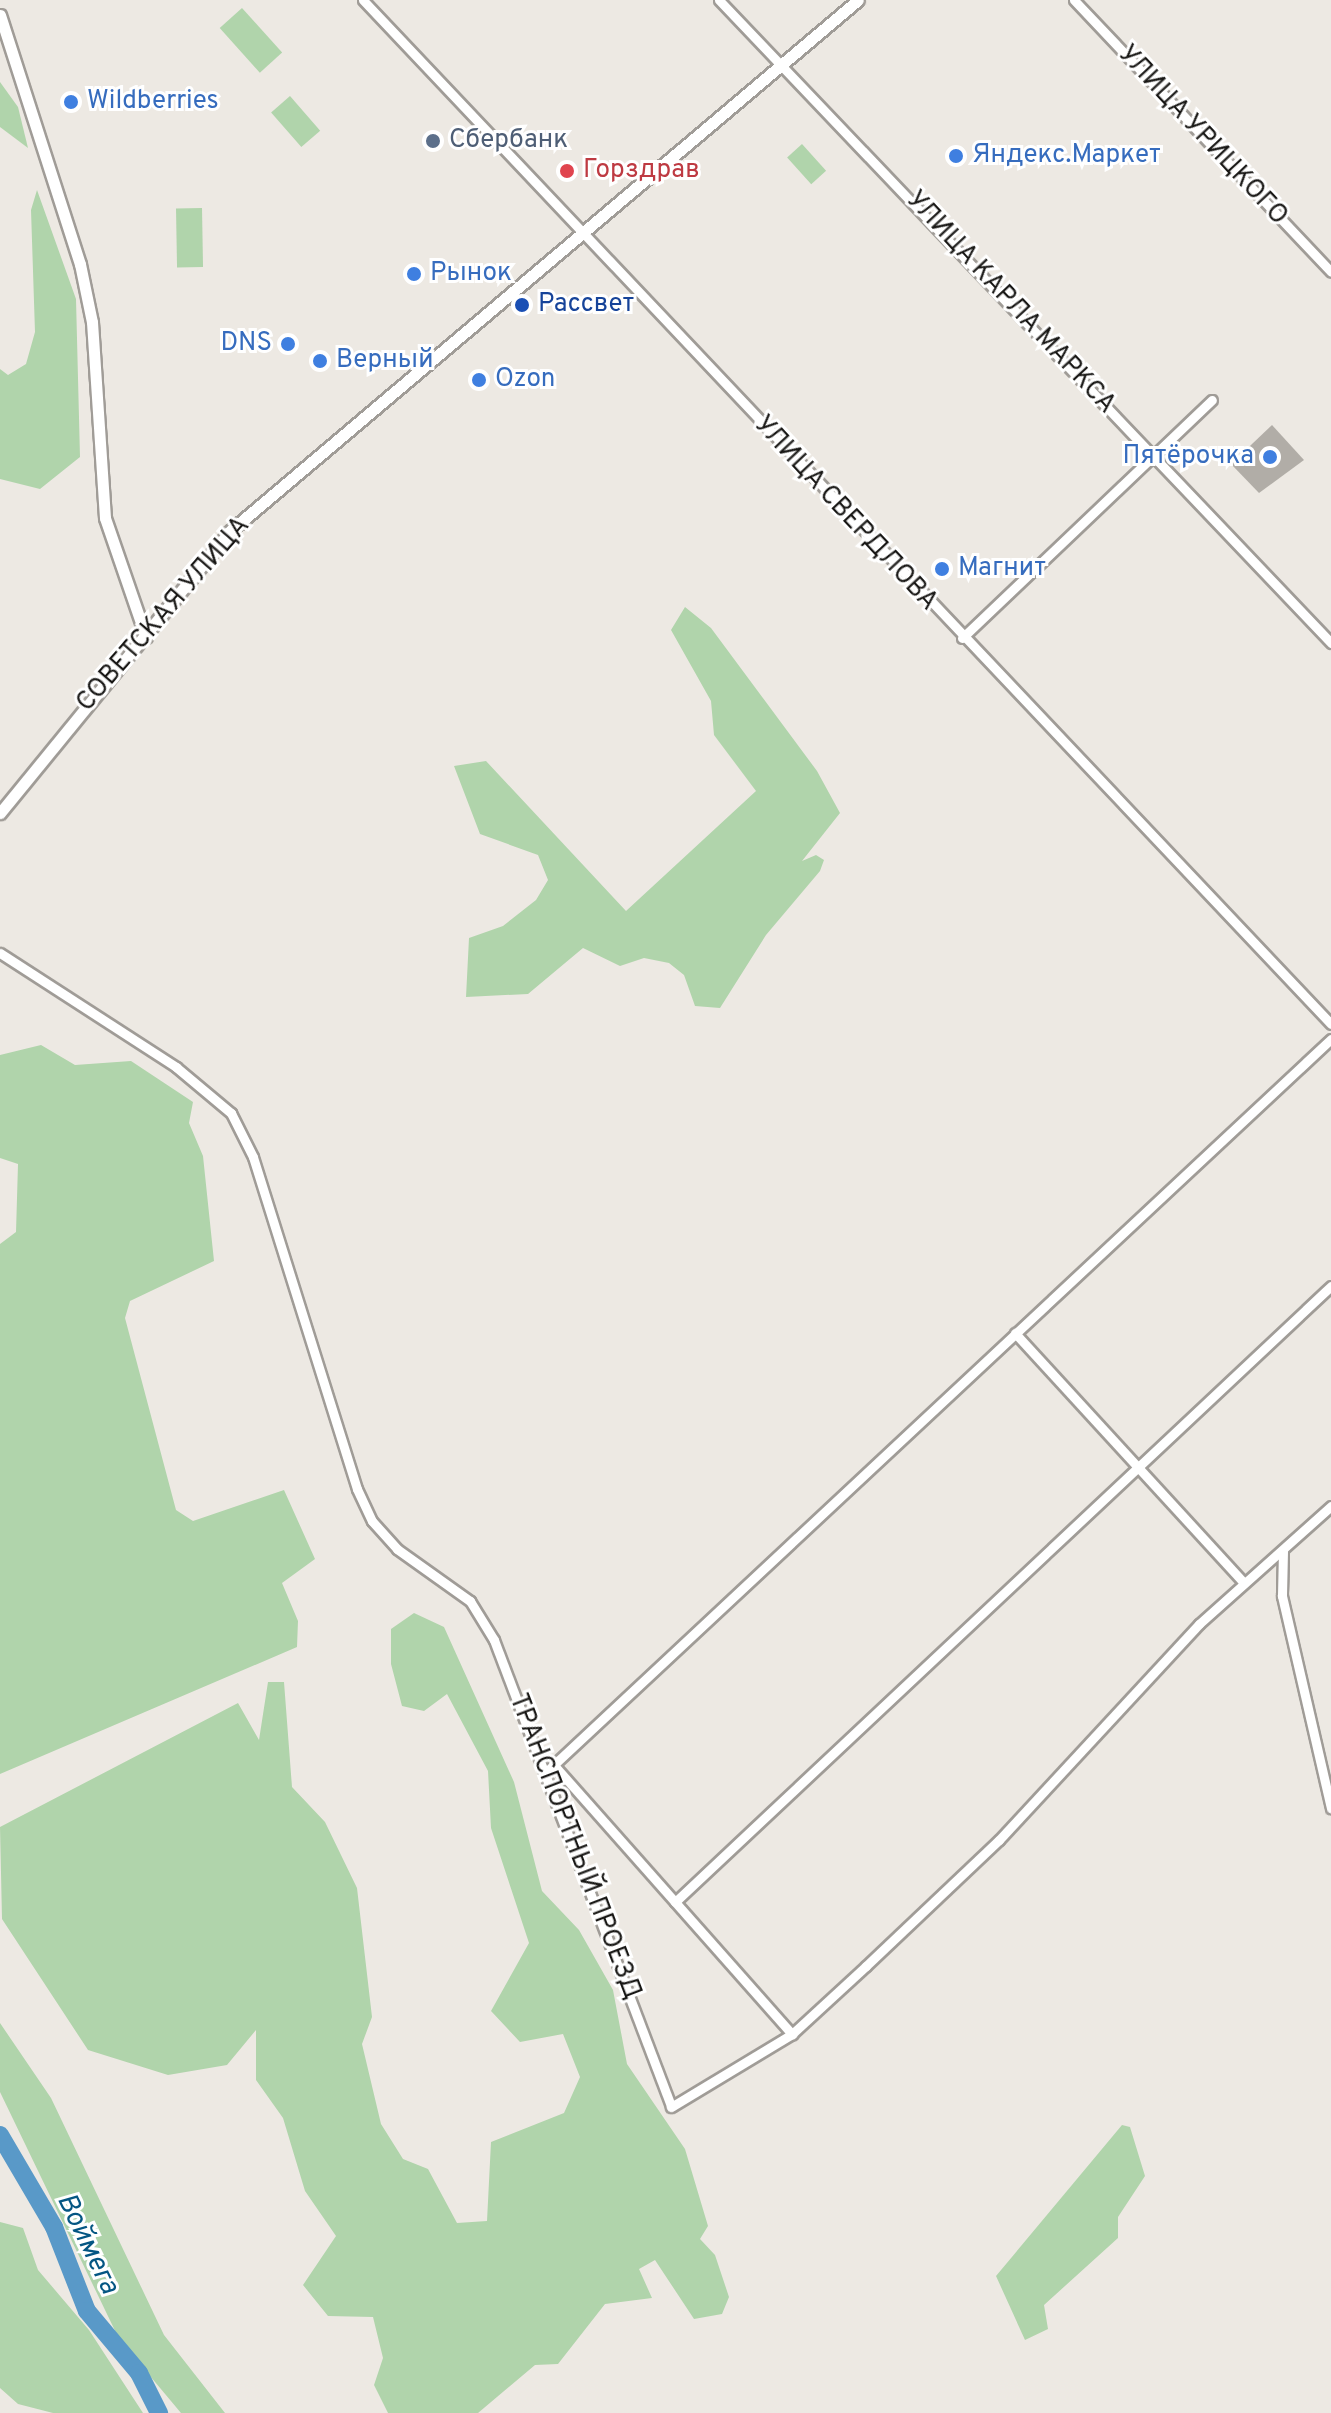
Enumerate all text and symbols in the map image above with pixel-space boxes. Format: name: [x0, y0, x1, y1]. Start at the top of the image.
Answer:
street label: УЛИЦА УРИЦКОГО: [1110, 39, 1294, 233]
place label: Wildberries: [87, 86, 219, 118]
marker: Wildberries: [62, 93, 80, 111]
place label: Сбербанк: [449, 125, 568, 157]
marker: Сбербанк: [424, 132, 442, 150]
place label: Яндекс.Маркет: [972, 140, 1161, 172]
marker: Яндекс.Маркет: [947, 147, 965, 165]
place label: Горздрав: [583, 155, 700, 187]
marker: Горздрав: [558, 162, 576, 180]
street label: УЛИЦА КАРЛА МАРКСА: [898, 185, 1122, 421]
place label: Рынок: [430, 258, 512, 290]
marker: Рынок: [405, 265, 423, 283]
place label: Рассвет: [538, 289, 634, 321]
marker: Рассвет: [513, 296, 531, 314]
place label: DNS: [220, 328, 272, 360]
marker: DNS: [279, 335, 297, 353]
place label: Верный: [336, 345, 433, 377]
marker: Верный: [311, 352, 329, 370]
place label: Ozon: [495, 364, 555, 396]
marker: Ozon: [470, 371, 488, 389]
street label: УЛИЦА СВЕРДЛОВА: [746, 410, 944, 618]
place label: Пятёрочка: [1122, 441, 1254, 473]
marker: Пятёрочка: [1261, 448, 1279, 466]
street label: СОВЕТСКАЯ УЛИЦА: [71, 511, 257, 719]
place label: Магнит: [958, 553, 1046, 585]
marker: Магнит: [933, 560, 951, 578]
street label: ТРАНСПОРТНЫЙ ПРОЕЗД: [501, 1690, 647, 2004]
water label: Воймега: [48, 2188, 126, 2300]

